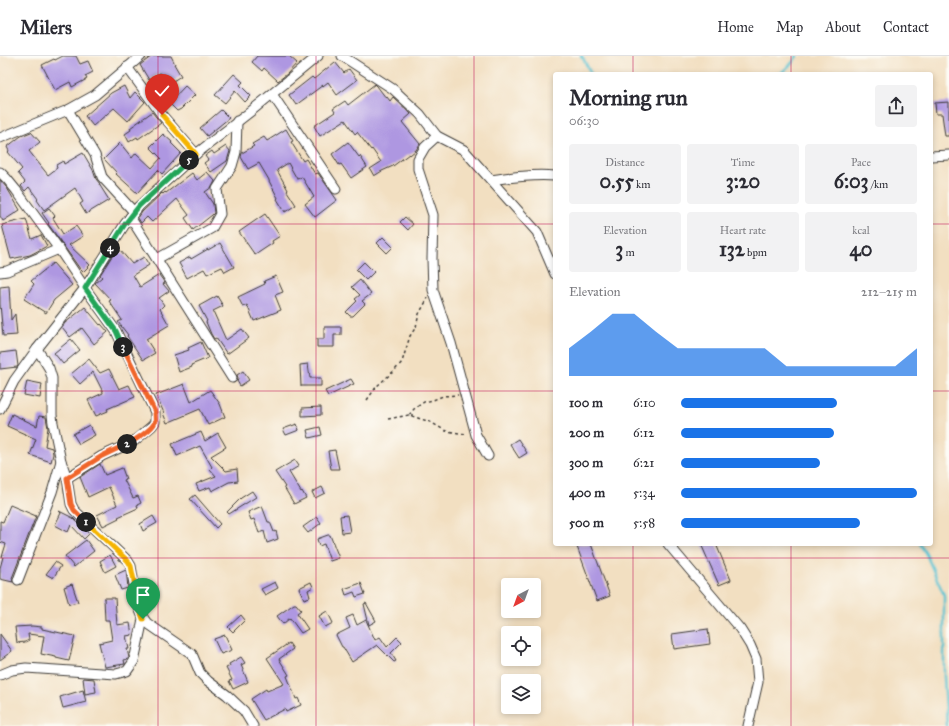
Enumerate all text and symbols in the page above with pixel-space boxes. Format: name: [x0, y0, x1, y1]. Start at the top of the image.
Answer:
text: Milers: [20, 16, 72, 39]
text: Home: [717, 19, 754, 36]
text: Map: [776, 19, 803, 36]
text: About: [825, 19, 861, 36]
text: Contact: [883, 19, 929, 36]
pin: [145, 74, 179, 115]
icon: check: [151, 80, 173, 102]
text: Morning run: [569, 84, 688, 111]
button: share: [875, 85, 917, 127]
text: 06:30: [569, 113, 599, 129]
pin: 5: [179, 150, 199, 170]
text: 5: [186, 153, 192, 166]
text: Distance: [605, 156, 645, 169]
text: Time: [731, 156, 755, 169]
text: Pace: [851, 156, 871, 169]
text: 0.55: [600, 169, 634, 193]
text: 3:20: [726, 169, 760, 193]
text: 6:03: [834, 169, 869, 193]
text: km: [634, 178, 650, 191]
text: /km: [869, 178, 888, 191]
text: Elevation: [603, 224, 647, 237]
text: Heart rate: [720, 224, 766, 237]
text: kcal: [852, 224, 870, 237]
text: 3: [615, 237, 623, 261]
text: 132: [719, 237, 745, 261]
text: 40: [850, 237, 872, 261]
pin: 4: [100, 238, 120, 258]
text: 4: [107, 241, 113, 254]
text: m: [623, 246, 635, 259]
text: bpm: [745, 246, 767, 259]
text: Elevation: [569, 284, 621, 300]
text: 212–215 m: [861, 284, 917, 300]
pin: 3: [113, 337, 133, 357]
text: 3: [121, 340, 125, 353]
text: 100 m: [569, 395, 603, 411]
text: 6:10: [633, 395, 656, 411]
text: 200 m: [569, 425, 604, 441]
text: 6:12: [633, 425, 655, 441]
pin: 2: [117, 434, 137, 454]
text: 2: [124, 437, 130, 450]
text: 300 m: [569, 455, 603, 471]
text: 6:21: [633, 455, 655, 471]
text: 400 m: [569, 485, 605, 501]
text: 5:34: [633, 485, 655, 501]
pin: 1: [76, 512, 96, 532]
text: 1: [84, 515, 88, 528]
text: 500 m: [569, 515, 604, 531]
text: 5:58: [633, 515, 655, 531]
pin: [126, 578, 160, 619]
north arrow: [501, 578, 541, 618]
map controls: [501, 578, 541, 714]
icon: arrive: [132, 584, 154, 606]
button: locate: [501, 626, 541, 666]
button: layers: [501, 674, 541, 714]

